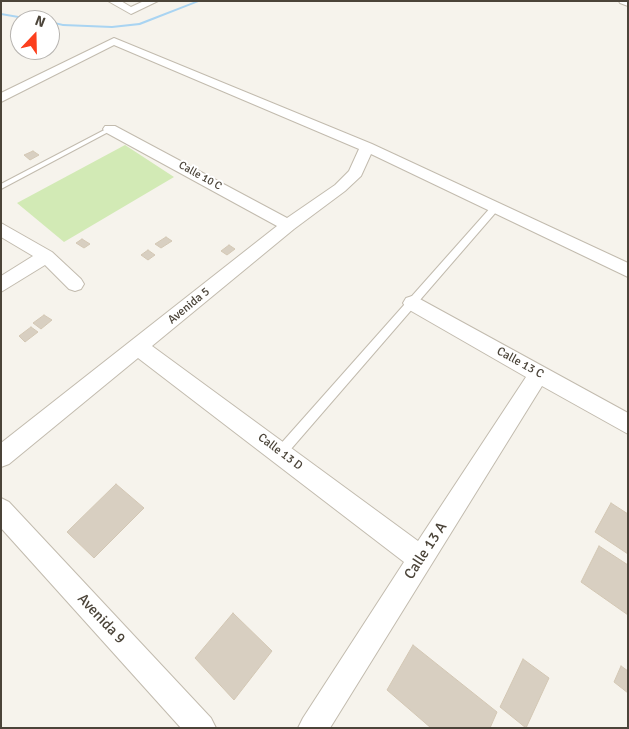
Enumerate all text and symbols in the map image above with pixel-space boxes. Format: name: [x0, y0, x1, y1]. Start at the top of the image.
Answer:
north arrow: [10, 10, 60, 60]
text: N: [33, 12, 48, 31]
street label: Calle 10 C: [176, 159, 224, 193]
street label: Avenida 5: [165, 285, 213, 327]
street label: Calle 13 C: [494, 344, 546, 382]
street label: Calle 13 D: [255, 431, 305, 473]
street label: Calle 13 A: [401, 519, 451, 583]
street label: Avenida 9: [73, 590, 129, 648]

